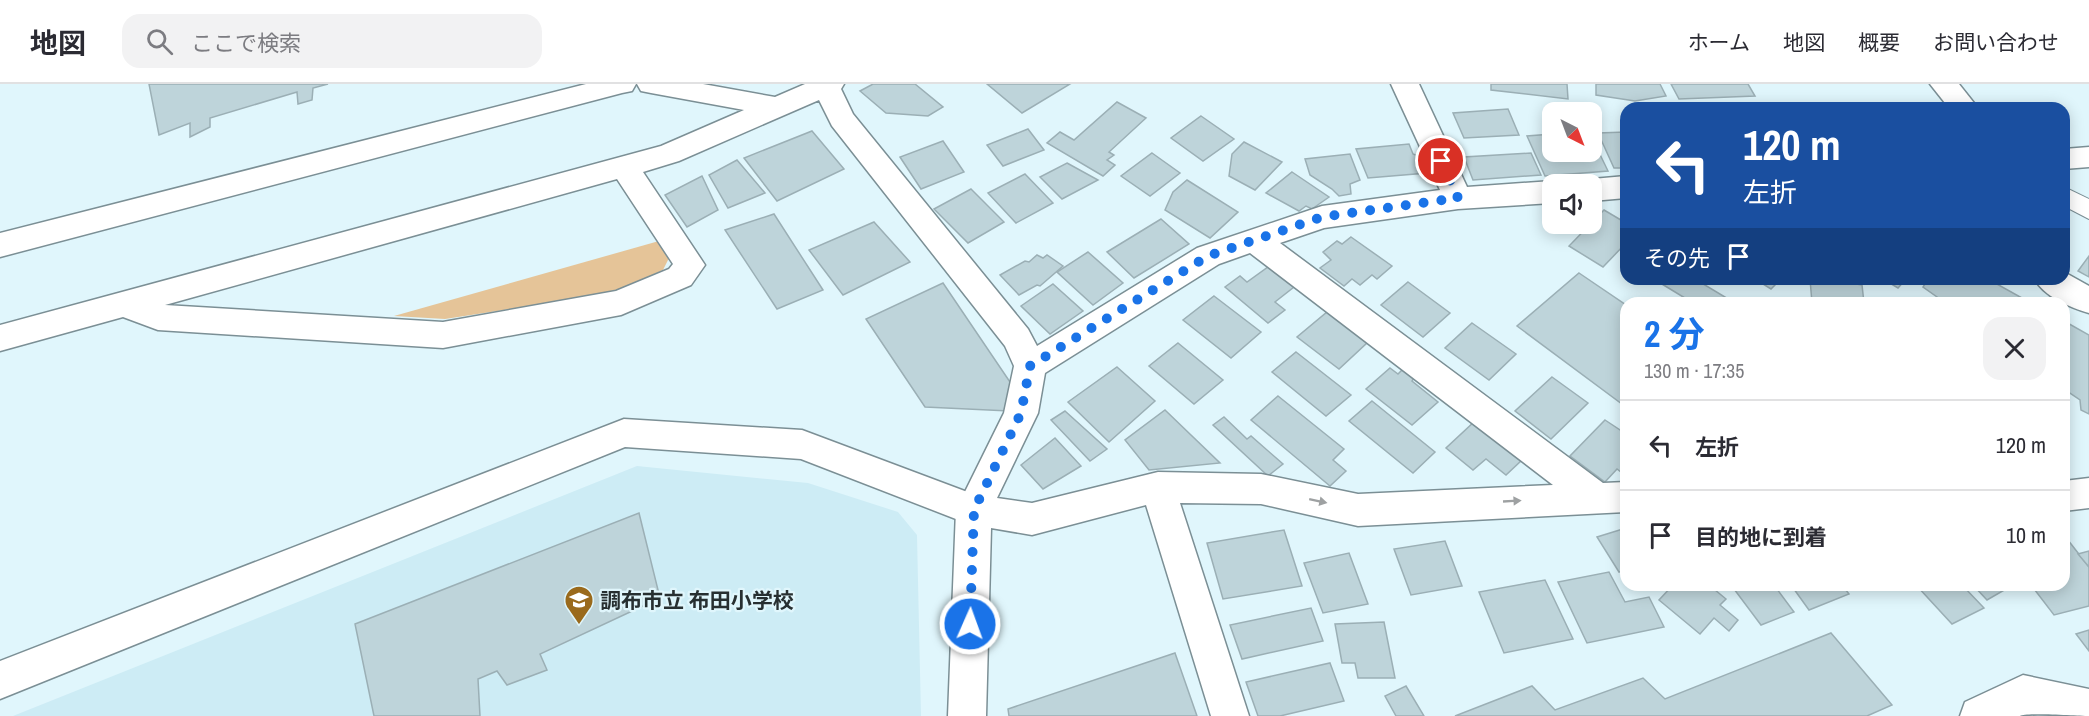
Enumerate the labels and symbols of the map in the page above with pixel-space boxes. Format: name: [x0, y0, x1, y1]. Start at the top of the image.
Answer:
north arrow: [1542, 102, 1602, 162]
pin: [1415, 135, 1466, 186]
one-way arrow: [1503, 496, 1522, 506]
one-way arrow: [1309, 497, 1328, 506]
school or university icon: 調布市立 布田小学校: [563, 584, 595, 626]
place label: 調布市立 布田小学校: [600, 586, 794, 615]
position arrow: [938, 592, 1002, 656]

